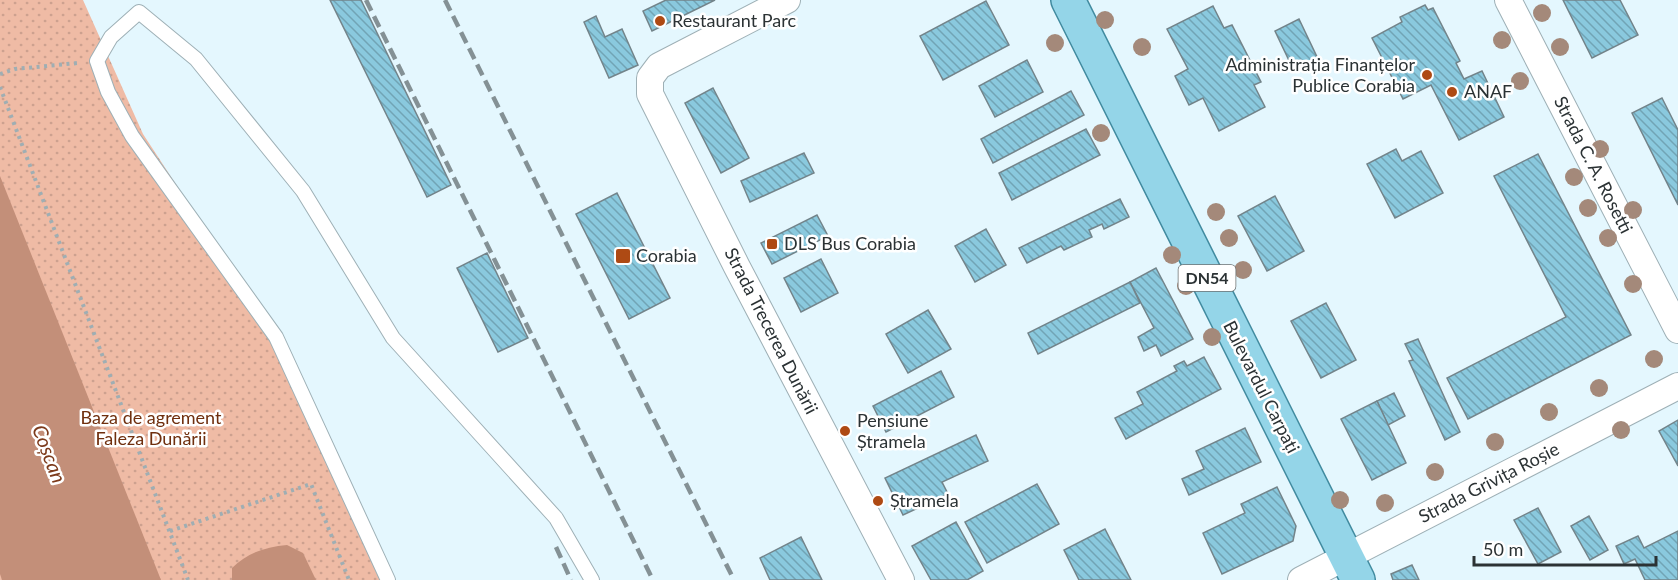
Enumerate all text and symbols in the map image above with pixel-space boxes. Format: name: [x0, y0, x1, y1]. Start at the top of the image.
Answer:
place label: Restaurant Parc: [672, 9, 796, 31]
marker: Restaurant Parc: [653, 14, 667, 28]
place label: Administrația Finanțelor Publice Corabia: [1225, 53, 1415, 96]
marker: Administrația Finanțelor Publice Corabia: [1420, 68, 1434, 82]
place label: ANAF: [1464, 80, 1512, 102]
marker: ANAF: [1445, 85, 1459, 99]
street label: Strada C. A. Rosetti: [1550, 92, 1638, 237]
place label: DLS Bus Corabia: [784, 232, 916, 254]
marker: DLS Bus Corabia: [765, 237, 779, 251]
place label: Corabia: [636, 244, 697, 266]
street label: Strada Trecerea Dunării: [720, 244, 823, 417]
marker: Corabia: [614, 247, 632, 265]
road number: DN54: [1178, 265, 1236, 291]
street label: Bulevardul Carpați: [1219, 317, 1305, 456]
park label: Baza de agrement Faleza Dunării: [81, 406, 222, 449]
place label: Pensiune Ștramela: [857, 409, 929, 452]
water label: Coșcan: [28, 421, 72, 486]
marker: Pensiune Ștramela: [838, 424, 852, 438]
street label: Strada Grivița Roșie: [1415, 437, 1563, 527]
place label: Ștramela: [890, 489, 959, 511]
marker: Ștramela: [871, 494, 885, 508]
scale bar: [1474, 529, 1656, 567]
text: 50 m: [1483, 538, 1523, 560]

